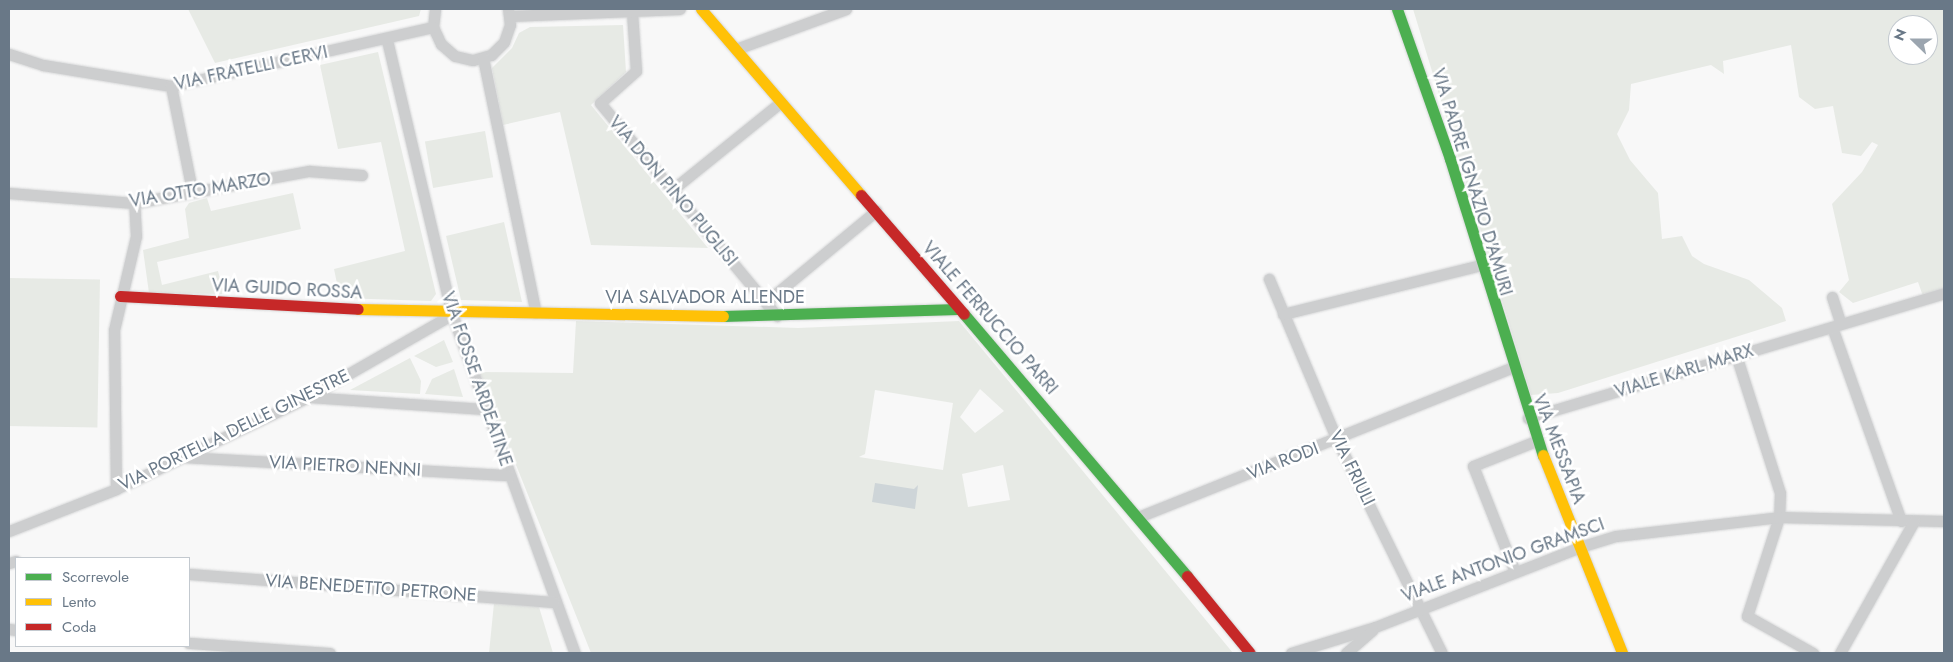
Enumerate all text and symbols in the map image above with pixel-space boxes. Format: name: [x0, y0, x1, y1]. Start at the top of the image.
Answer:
north arrow: [1888, 15, 1938, 65]
text: N: [1889, 26, 1911, 44]
street label: VIA FRATELLI CERVI: [172, 41, 330, 95]
street label: VIA PADRE IGNAZIO D'AMURI: [1427, 66, 1517, 298]
street label: VIA DON PINO PUGLISI: [604, 112, 742, 270]
street label: VIA OTTO MARZO: [128, 168, 272, 212]
street label: VIALE FERRUCCIO PARRI: [918, 237, 1062, 399]
street label: VIA GUIDO ROSSA: [211, 274, 363, 304]
street label: VIA SALVADOR ALLENDE: [605, 286, 805, 308]
street label: VIA FOSSE ARDEATINE: [437, 289, 517, 469]
street label: VIALE KARL MARX: [1612, 340, 1756, 402]
street label: VIA PORTELLA DELLE GINESTRE: [115, 365, 353, 495]
street label: VIA MESSAPIA: [1528, 391, 1590, 507]
street label: VIA FRIULI: [1325, 427, 1379, 509]
street label: VIA RODI: [1244, 438, 1322, 484]
street label: VIA PIETRO NENNI: [269, 451, 421, 481]
street label: VIALE ANTONIO GRAMSCI: [1399, 513, 1607, 607]
legend: [15, 557, 190, 647]
text: Scorrevole: [62, 566, 129, 588]
street label: VIA BENEDETTO PETRONE: [265, 570, 477, 606]
text: Lento: [62, 591, 96, 613]
text: Coda: [62, 616, 96, 638]

